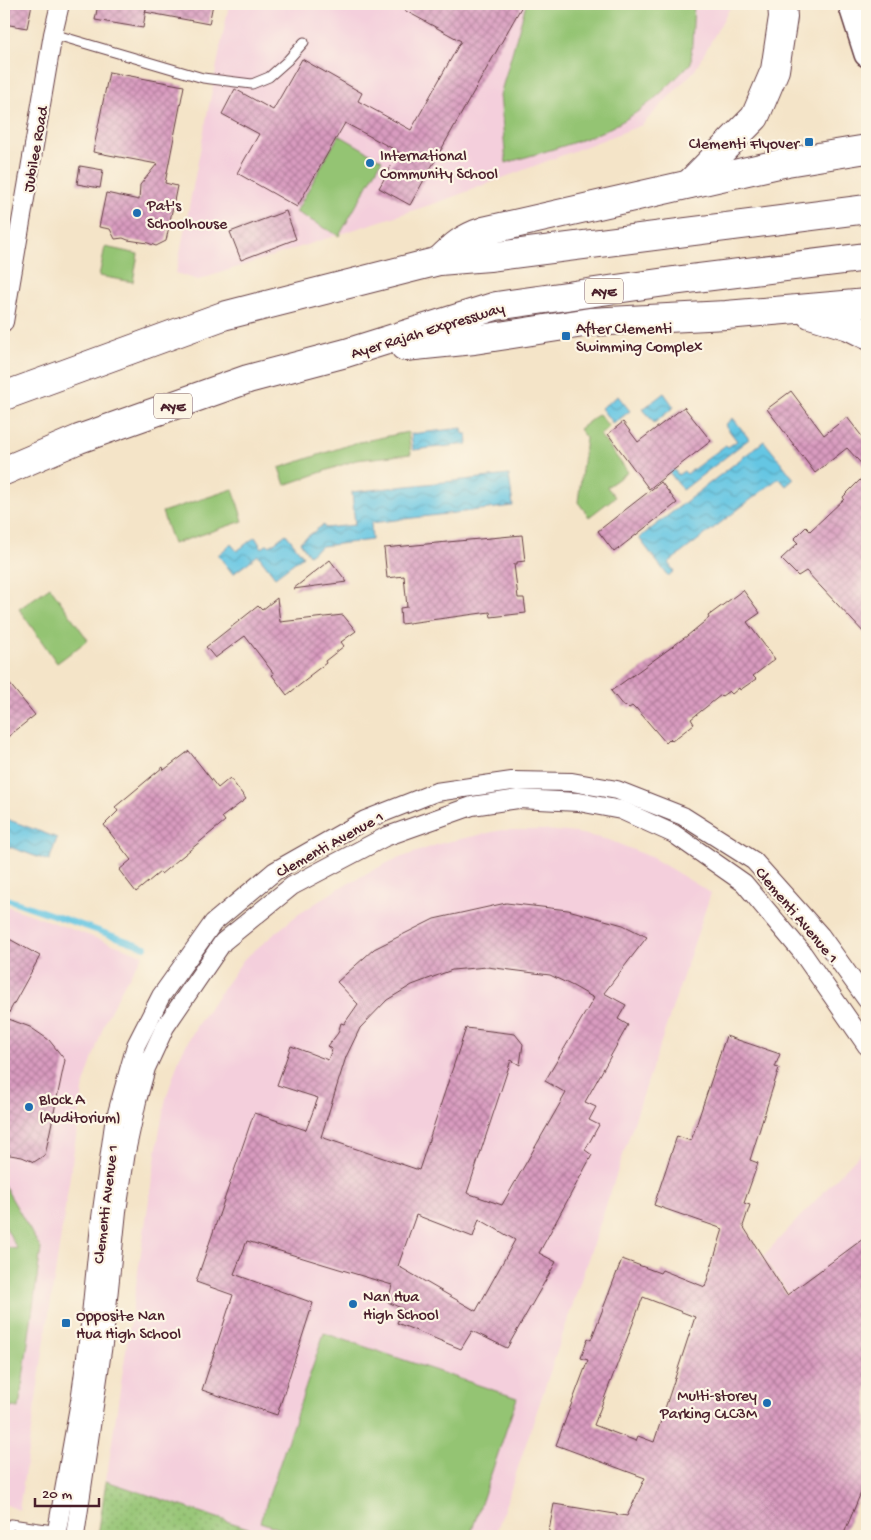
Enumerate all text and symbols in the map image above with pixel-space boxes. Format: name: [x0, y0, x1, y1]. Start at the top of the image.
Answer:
street label: Jubilee Road: [21, 104, 55, 194]
place label: Clementi Flyover: [689, 136, 800, 155]
marker: Clementi Flyover: [803, 136, 815, 148]
place label: International Community School: [380, 148, 498, 185]
marker: International Community School: [364, 157, 376, 169]
place label: Pat's Schoolhouse: [146, 198, 228, 235]
marker: Pat's Schoolhouse: [131, 207, 143, 219]
road number: AYE: [585, 278, 623, 304]
street label: Ayer Rajah Expressway: [349, 300, 507, 365]
place label: After Clementi Swimming Complex: [576, 321, 703, 358]
marker: After Clementi Swimming Complex: [560, 330, 572, 342]
road number: AYE: [154, 394, 192, 418]
street label: Clementi Avenue 1: [274, 809, 388, 883]
street label: Clementi Avenue 1: [750, 864, 841, 968]
place label: Block A (Auditorium): [38, 1092, 121, 1129]
marker: Block A (Auditorium): [23, 1101, 35, 1113]
street label: Clementi Avenue 1: [91, 1144, 124, 1265]
place label: Nan Hua High School: [363, 1289, 439, 1326]
marker: Nan Hua High School: [347, 1298, 359, 1310]
place label: Opposite Nan Hua High School: [76, 1308, 181, 1345]
marker: Opposite Nan Hua High School: [60, 1317, 72, 1329]
place label: Multi-storey Parking CLC3M: [659, 1388, 758, 1425]
marker: Multi-storey Parking CLC3M: [761, 1397, 773, 1409]
scale bar: [35, 1475, 99, 1507]
text: 20 m: [42, 1486, 72, 1504]

